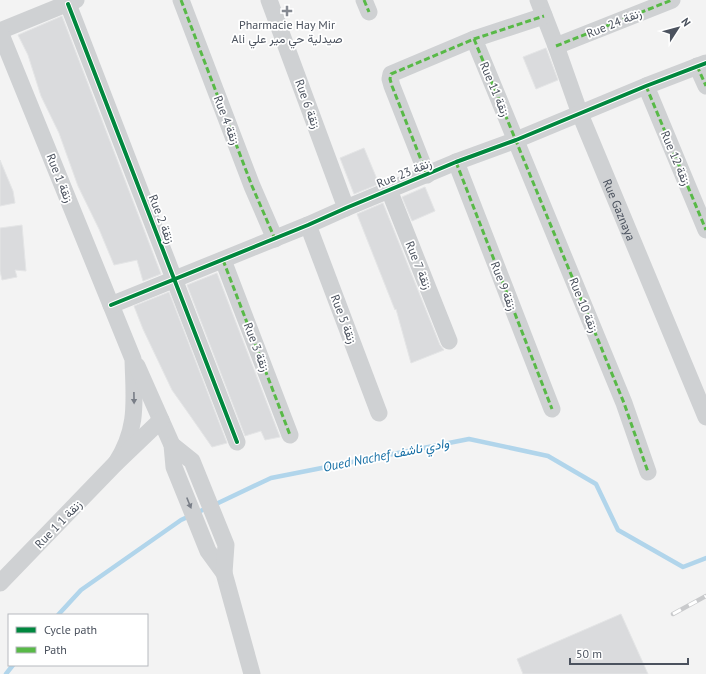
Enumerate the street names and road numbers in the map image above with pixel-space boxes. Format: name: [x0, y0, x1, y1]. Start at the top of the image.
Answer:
street label: Rue 24 زنقة: [584, 5, 644, 42]
street label: Rue 11 زنقة: [476, 59, 513, 119]
street label: Rue 6 زنقة: [291, 77, 324, 131]
street label: Rue 4 زنقة: [210, 93, 243, 147]
street label: Rue 12 زنقة: [657, 128, 694, 188]
street label: Rue زنقة 1: [42, 151, 77, 205]
street label: Rue 23 زنقة: [374, 155, 434, 192]
street label: Rue Gaznaya: [600, 176, 639, 243]
street label: Rue 2 زنقة: [145, 192, 178, 246]
street label: Rue 7 زنقة: [402, 239, 435, 292]
street label: Rue 9 زنقة: [487, 259, 520, 313]
street label: Rue 10 زنقة: [565, 275, 602, 335]
street label: Rue 5 زنقة: [327, 292, 360, 346]
street label: Rue 3 زنقة: [240, 320, 273, 374]
street label: Rue 1 زنقة 1: [31, 497, 85, 552]

